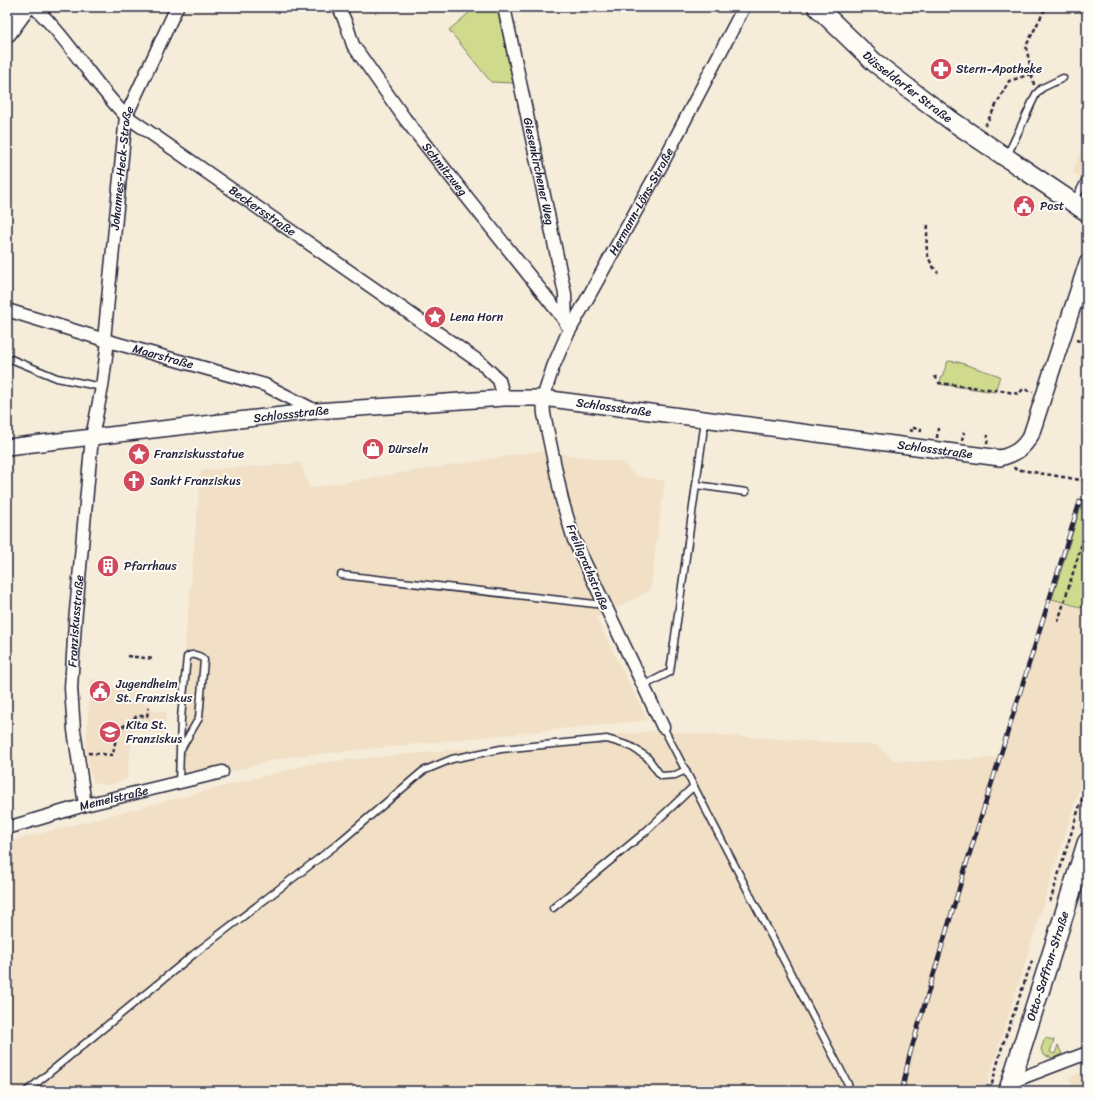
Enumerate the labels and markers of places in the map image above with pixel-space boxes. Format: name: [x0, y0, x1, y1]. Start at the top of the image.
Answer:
pharmacy icon: Stern-Apotheke: [928, 56, 954, 82]
place label: Stern-Apotheke: [956, 58, 1042, 80]
public building icon: Post: [1011, 193, 1037, 219]
place label: Post: [1040, 195, 1064, 217]
place icon: Lena Horn: [422, 304, 448, 330]
place label: Lena Horn: [450, 306, 504, 328]
shop icon: Dürseln: [360, 436, 386, 462]
place label: Dürseln: [388, 438, 429, 460]
place icon: Franziskusstatue: [126, 441, 152, 467]
place label: Franziskusstatue: [154, 443, 244, 465]
church icon: Sankt Franziskus: [121, 468, 147, 494]
place label: Sankt Franziskus: [150, 470, 241, 492]
building icon: Pfarrhaus: [95, 553, 121, 579]
place label: Pfarrhaus: [124, 555, 177, 577]
place label: Jugendheim St. Franziskus: [115, 673, 193, 709]
public building icon: Jugendheim St. Franziskus: [87, 678, 113, 704]
place label: Kita St. Franziskus: [126, 714, 182, 750]
school or university icon: Kita St. Franziskus: [97, 719, 123, 745]

